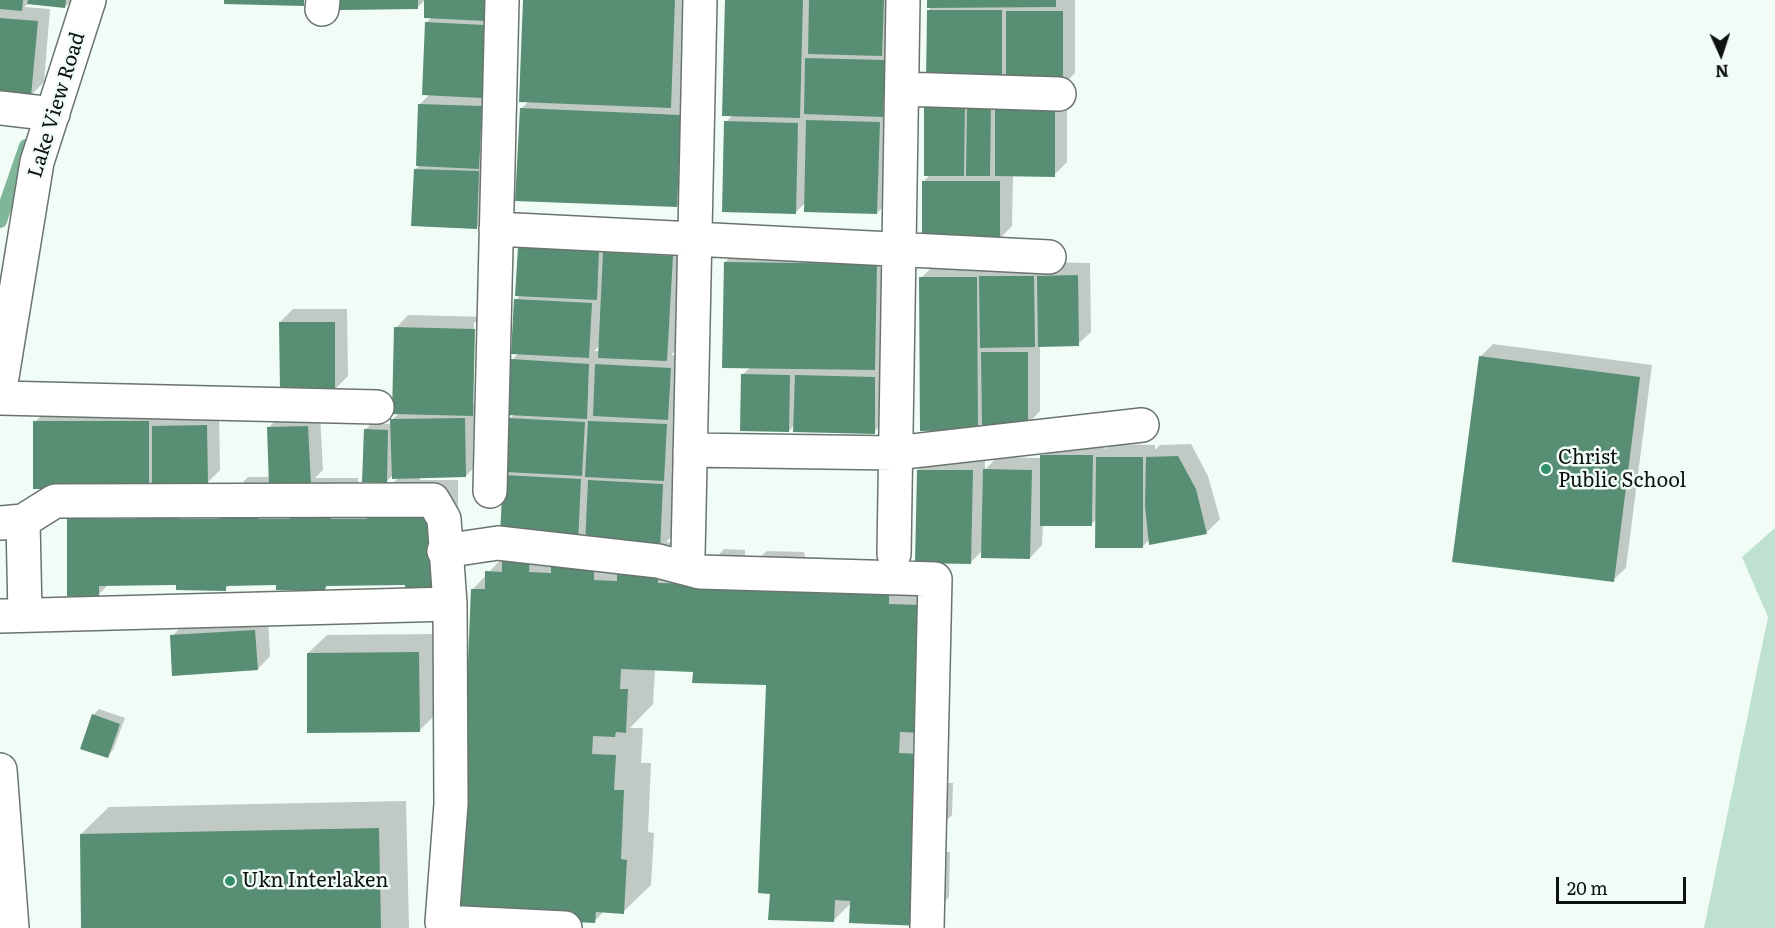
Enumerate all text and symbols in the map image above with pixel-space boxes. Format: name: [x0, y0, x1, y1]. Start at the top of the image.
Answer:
north arrow: [1691, 24, 1751, 84]
street label: Lake View Road: [23, 29, 91, 181]
text: N: [1715, 60, 1729, 84]
place label: Christ Public School: [1558, 446, 1686, 493]
marker: Christ Public School: [1539, 462, 1553, 476]
scale bar: [1559, 865, 1690, 903]
place label: Ukn Interlaken: [242, 869, 388, 893]
marker: Ukn Interlaken: [223, 874, 237, 888]
text: 20 m: [1567, 874, 1608, 901]

